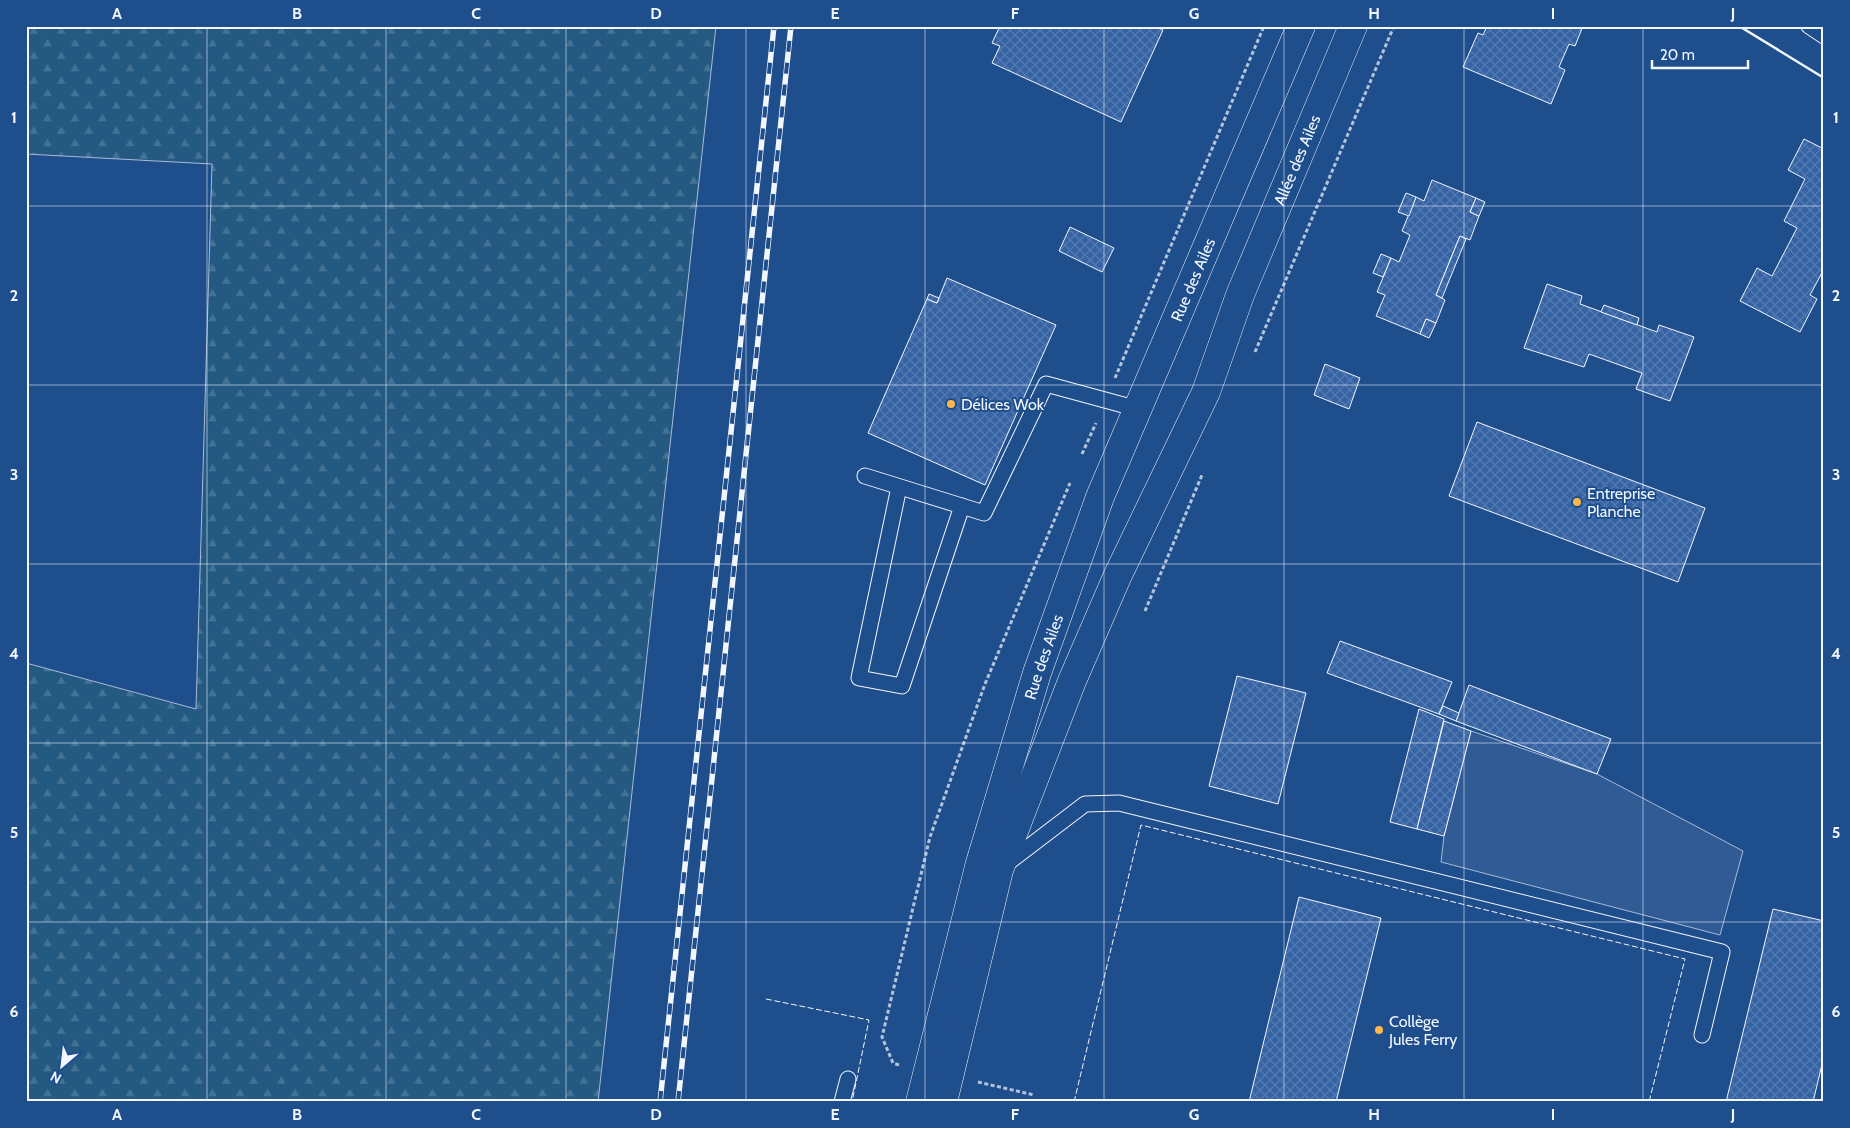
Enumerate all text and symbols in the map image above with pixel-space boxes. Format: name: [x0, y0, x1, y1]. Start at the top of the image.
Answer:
text: A: [112, 4, 122, 23]
text: B: [292, 4, 302, 23]
text: C: [471, 4, 481, 23]
text: D: [650, 4, 662, 23]
text: E: [830, 4, 840, 23]
text: F: [1011, 4, 1020, 23]
text: G: [1189, 4, 1199, 23]
text: H: [1368, 4, 1380, 23]
text: I: [1551, 4, 1555, 23]
text: J: [1730, 4, 1735, 23]
scale bar: [1652, 38, 1749, 70]
text: 20 m: [1660, 46, 1695, 64]
text: 1: [11, 108, 17, 127]
text: 1: [1833, 108, 1839, 127]
street label: Allée des Ailes: [1269, 112, 1324, 208]
street label: Rue des Ailes: [1167, 235, 1219, 324]
text: 2: [10, 286, 18, 305]
text: 2: [1832, 286, 1840, 305]
place label: Délices Wok: [961, 395, 1045, 414]
marker: Délices Wok: [945, 398, 957, 410]
text: 3: [10, 465, 18, 484]
text: 3: [1832, 465, 1840, 484]
place label: Entreprise Planche: [1587, 484, 1655, 521]
marker: Entreprise Planche: [1571, 496, 1583, 508]
street label: Rue des Ailes: [1020, 611, 1067, 702]
text: 4: [9, 644, 19, 663]
text: 4: [1831, 644, 1841, 663]
text: 5: [10, 823, 18, 842]
text: 5: [1832, 823, 1840, 842]
text: 6: [10, 1002, 19, 1021]
text: 6: [1832, 1002, 1841, 1021]
place label: Collège Jules Ferry: [1388, 1012, 1457, 1049]
marker: Collège Jules Ferry: [1373, 1024, 1385, 1036]
north arrow: [38, 1040, 88, 1090]
text: N: [47, 1067, 64, 1088]
text: A: [112, 1105, 122, 1124]
text: B: [292, 1105, 302, 1124]
text: C: [471, 1105, 481, 1124]
text: D: [650, 1105, 662, 1124]
text: E: [830, 1105, 840, 1124]
text: F: [1011, 1105, 1020, 1124]
text: G: [1189, 1105, 1199, 1124]
text: H: [1368, 1105, 1380, 1124]
text: I: [1551, 1105, 1555, 1124]
text: J: [1730, 1105, 1735, 1124]

